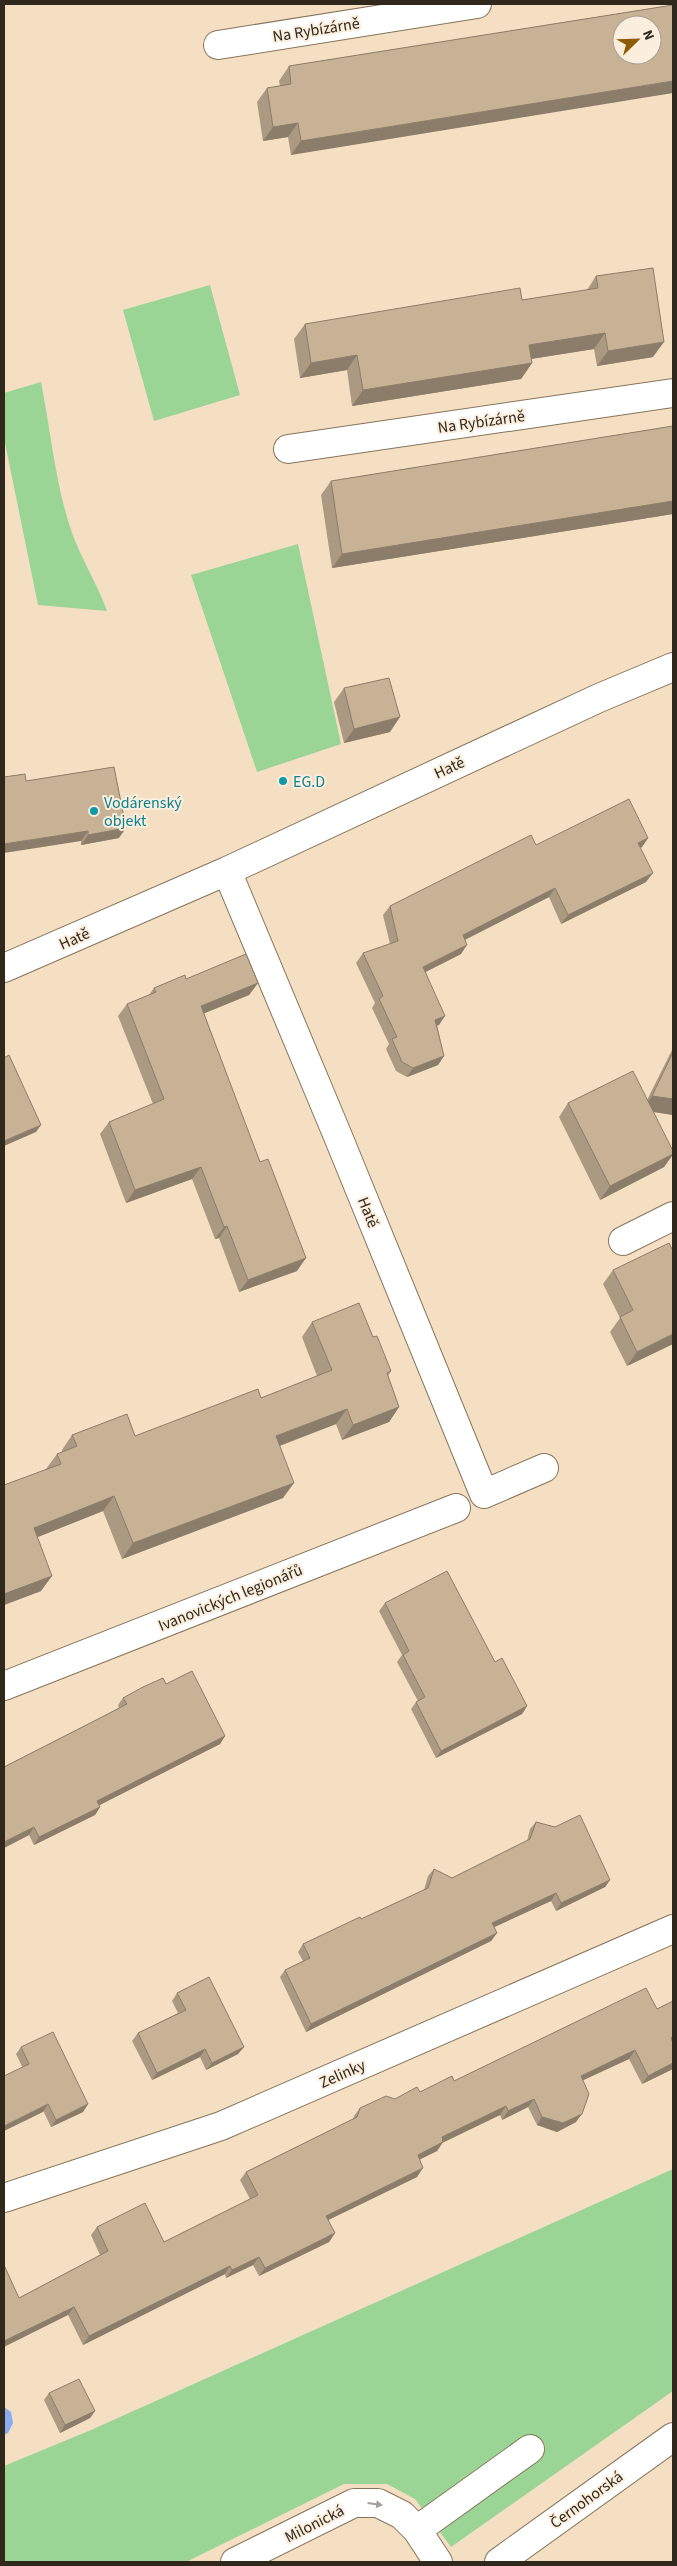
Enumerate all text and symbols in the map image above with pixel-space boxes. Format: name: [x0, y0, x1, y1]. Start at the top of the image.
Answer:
street label: Na Rybízárně: [271, 12, 361, 48]
north arrow: [612, 15, 662, 65]
text: N: [637, 27, 659, 44]
street label: Na Rybízárně: [436, 405, 526, 439]
street label: Hatě: [431, 751, 468, 785]
place label: EG.D: [293, 771, 325, 793]
marker: EG.D: [277, 775, 289, 787]
place label: Vodárenský objekt: [104, 792, 182, 832]
marker: Vodárenský objekt: [88, 805, 100, 817]
street label: Hatě: [56, 922, 93, 955]
street label: Hatě: [352, 1194, 384, 1231]
street label: Ivanovických legionářů: [155, 1559, 306, 1637]
street label: Zelinky: [316, 2054, 369, 2094]
street label: Černohorská: [546, 2466, 628, 2534]
street label: Milonická: [281, 2500, 348, 2548]
one-way arrow: [367, 2500, 383, 2508]

